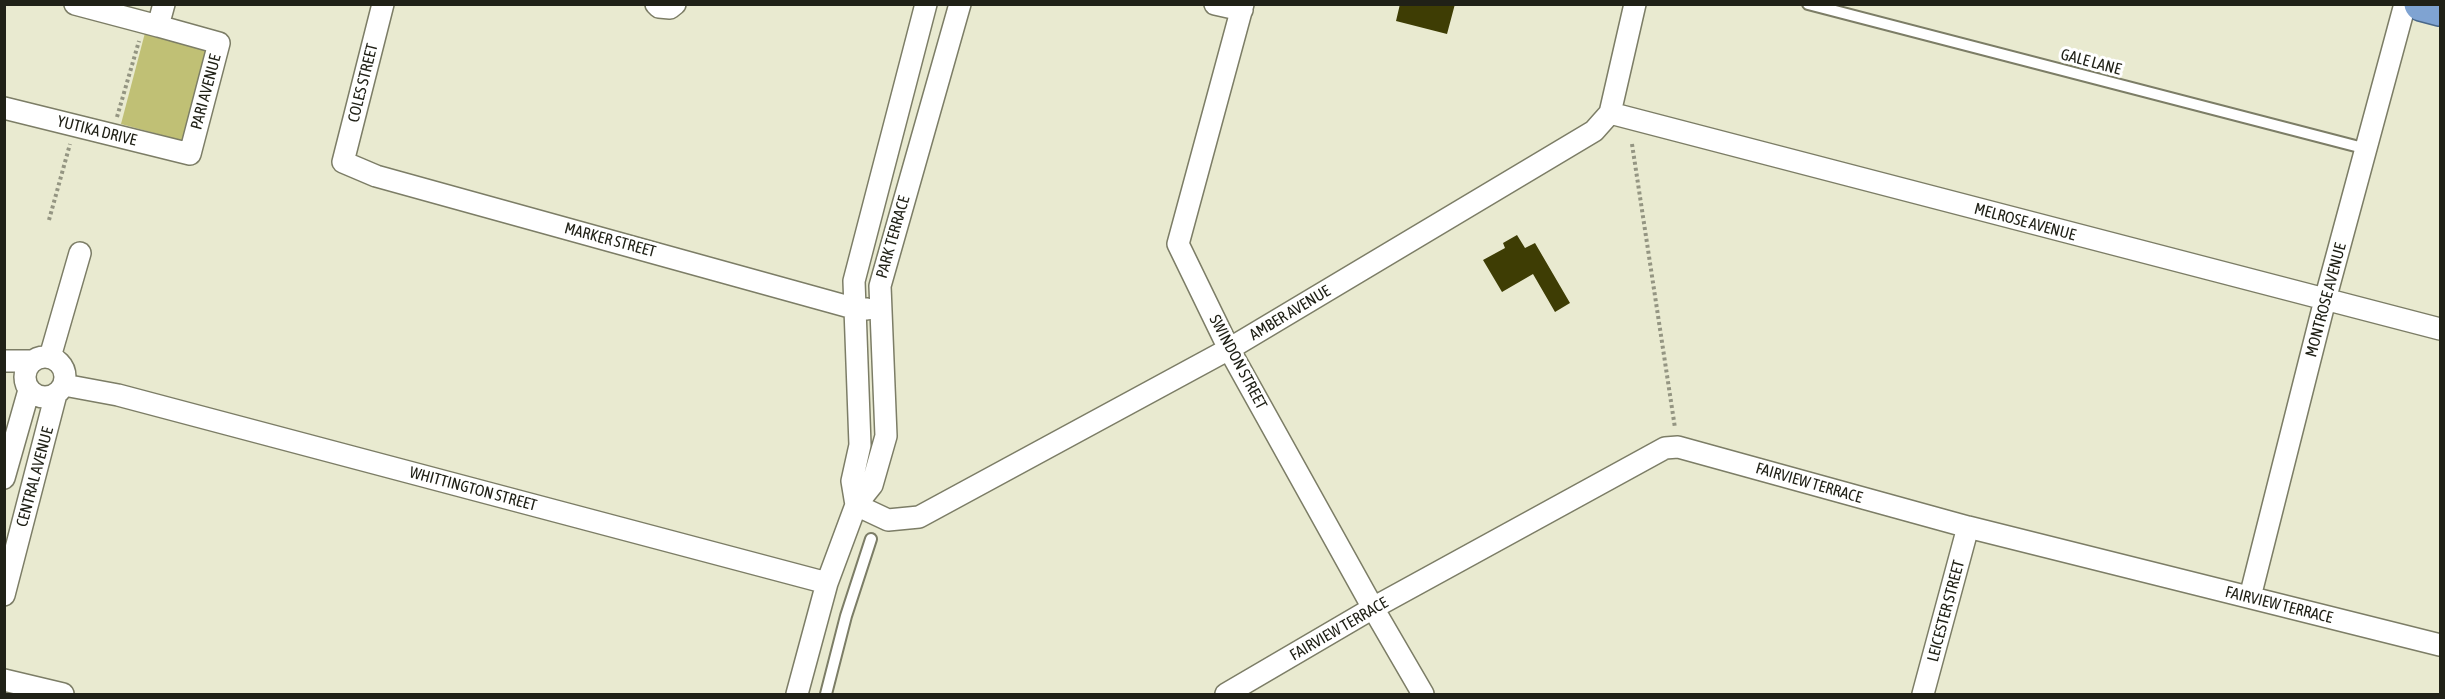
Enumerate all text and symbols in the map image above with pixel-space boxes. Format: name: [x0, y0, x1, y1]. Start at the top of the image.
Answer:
street label: COLES STREET: [344, 42, 382, 124]
street label: GALE LANE: [2059, 45, 2123, 79]
street label: PARI AVENUE: [187, 52, 225, 132]
street label: YUTIKA DRIVE: [55, 112, 139, 150]
street label: PARK TERRACE: [872, 194, 914, 280]
street label: MELROSE AVENUE: [1972, 199, 2078, 245]
street label: MARKER STREET: [562, 219, 658, 261]
street label: MONTROSE AVENUE: [2302, 241, 2350, 359]
street label: AMBER AVENUE: [1246, 281, 1334, 345]
street label: SWINDON STREET: [1205, 312, 1271, 412]
street label: CENTRAL AVENUE: [12, 425, 58, 529]
street label: FAIRVIEW TERRACE: [1753, 459, 1865, 507]
street label: WHITTINGTON STREET: [407, 463, 539, 515]
street label: LEICESTER STREET: [1923, 558, 1969, 664]
street label: FAIRVIEW TERRACE: [2223, 582, 2335, 628]
street label: FAIRVIEW TERRACE: [1287, 593, 1391, 665]

